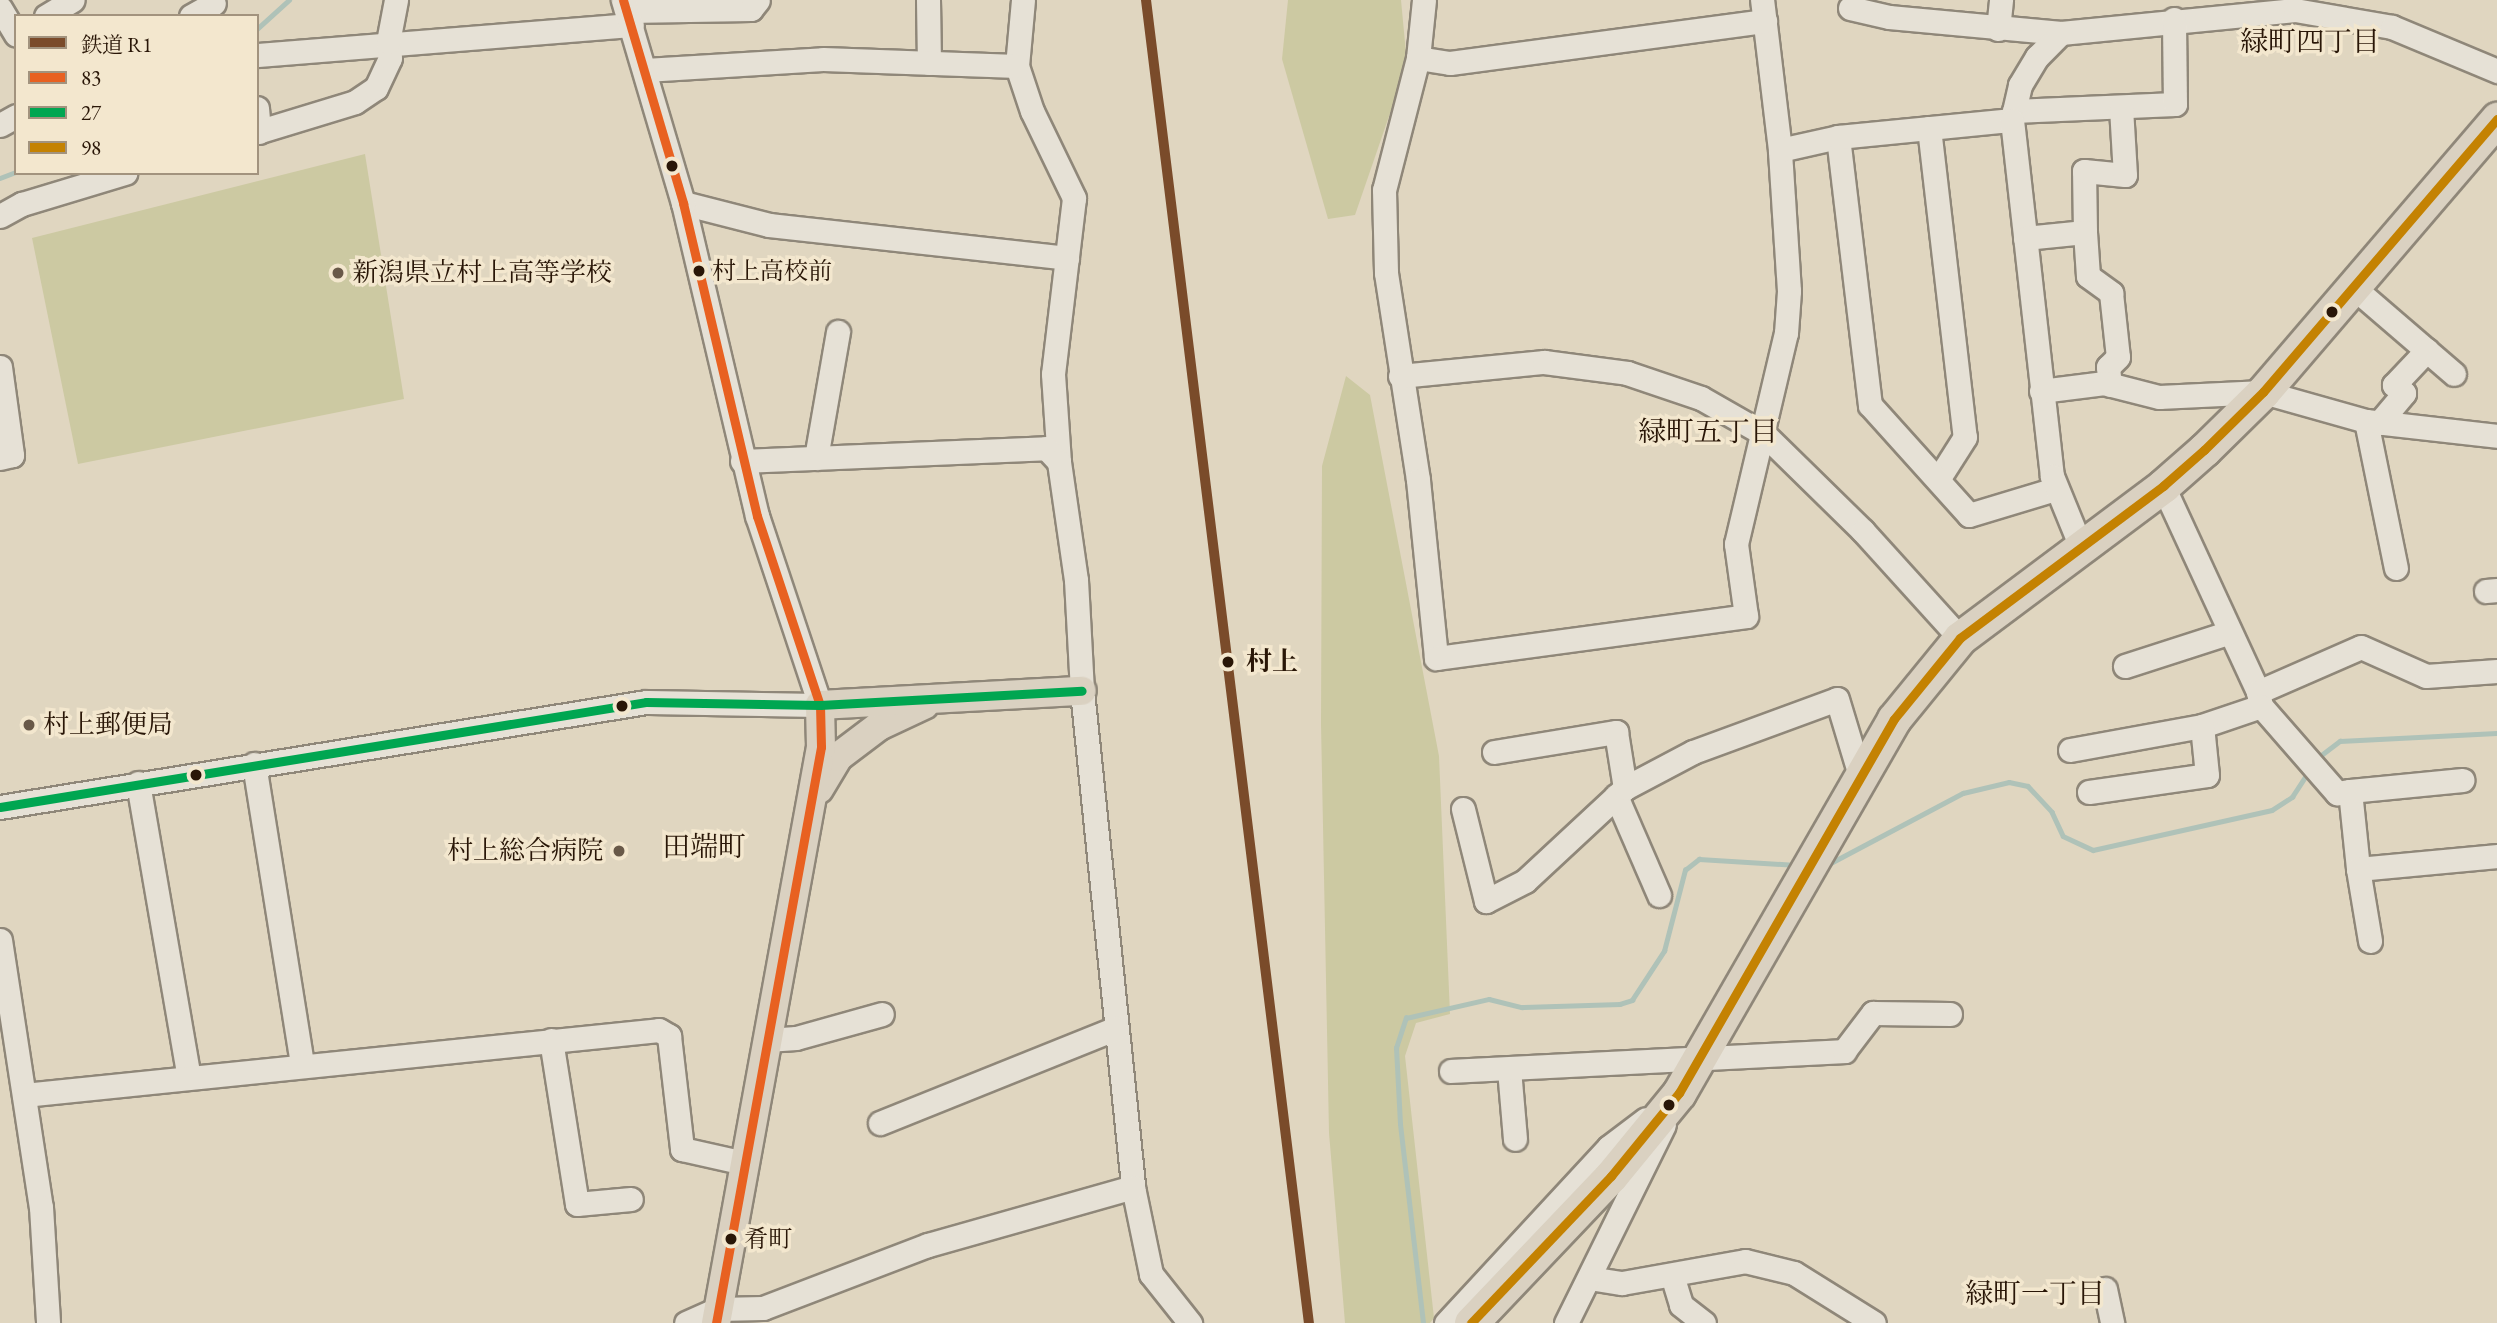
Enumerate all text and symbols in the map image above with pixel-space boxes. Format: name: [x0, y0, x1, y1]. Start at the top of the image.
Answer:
legend: [14, 14, 259, 175]
district label: 緑町四丁目: [2240, 24, 2380, 58]
text: 鉄道 R1: [81, 31, 152, 58]
text: 83: [81, 64, 101, 91]
text: 27: [81, 99, 101, 126]
text: 98: [81, 134, 101, 161]
unlabelled marker: [665, 159, 679, 173]
place label: 新潟県立村上高等学校: [352, 257, 612, 289]
place label: 村上高校前: [712, 257, 832, 285]
marker: 村上高校前: [692, 264, 706, 278]
marker: 新潟県立村上高等学校: [330, 265, 346, 281]
unlabelled marker: [2325, 305, 2339, 319]
district label: 緑町五丁目: [1638, 414, 1778, 448]
place label: 村上: [1246, 646, 1298, 678]
marker: 村上: [1217, 651, 1239, 673]
unlabelled marker: [615, 699, 629, 713]
place label: 村上郵便局: [43, 709, 173, 741]
marker: 村上郵便局: [21, 717, 37, 733]
unlabelled marker: [189, 768, 203, 782]
district label: 田端町: [662, 829, 746, 863]
place label: 村上総合病院: [447, 835, 603, 867]
marker: 村上総合病院: [609, 841, 629, 861]
unlabelled marker: [1662, 1098, 1676, 1112]
place label: 肴町: [744, 1225, 792, 1253]
marker: 肴町: [724, 1232, 738, 1246]
district label: 緑町一丁目: [1965, 1276, 2105, 1310]

